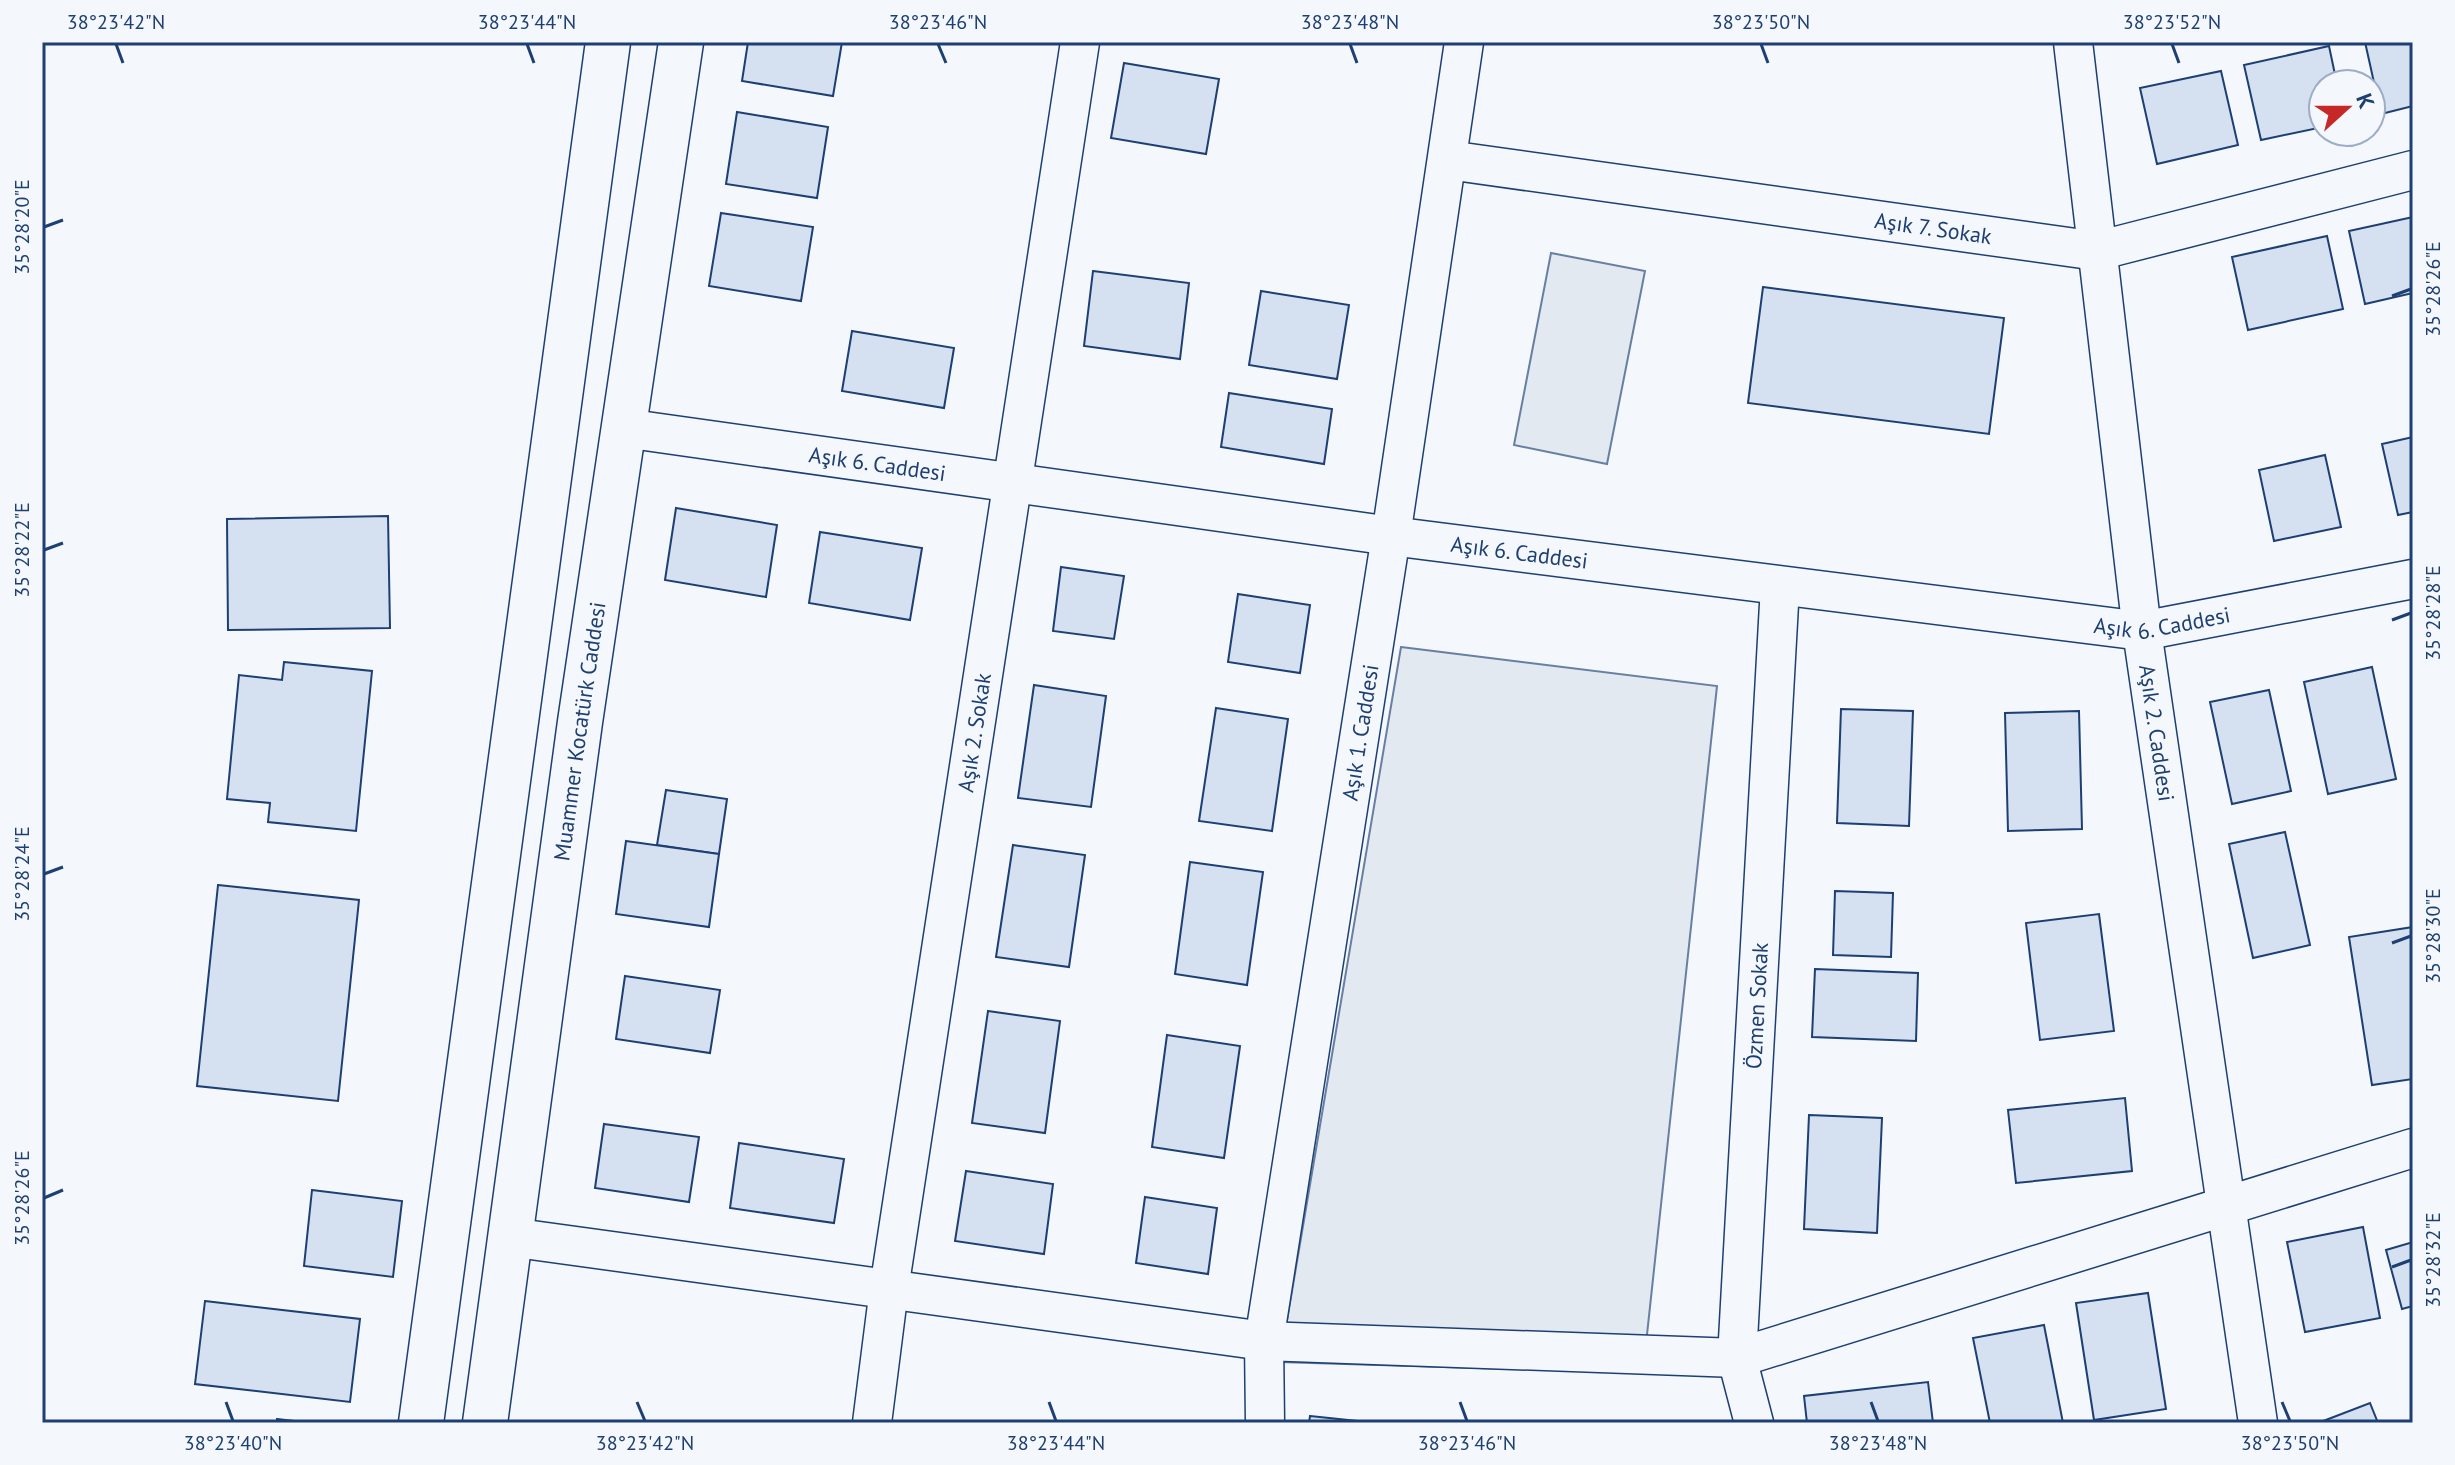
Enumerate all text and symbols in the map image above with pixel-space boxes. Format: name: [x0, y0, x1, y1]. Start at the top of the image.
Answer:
text: 38°23'42"N: [67, 9, 165, 35]
text: 38°23'44"N: [478, 9, 576, 35]
text: 38°23'46"N: [889, 9, 987, 35]
text: 38°23'48"N: [1301, 9, 1399, 35]
text: 38°23'50"N: [1712, 9, 1810, 35]
text: 38°23'52"N: [2123, 9, 2221, 35]
north arrow: [2307, 68, 2387, 148]
text: K: [2350, 89, 2381, 113]
text: 35°28'20"E: [9, 179, 35, 275]
street label: Aşık 7. Sokak: [1873, 206, 1994, 250]
text: 35°28'26"E: [2420, 241, 2446, 337]
street label: Aşık 6. Caddesi: [807, 440, 948, 487]
text: 35°28'22"E: [9, 502, 35, 598]
street label: Aşık 6. Caddesi: [1449, 530, 1590, 575]
text: 35°28'28"E: [2420, 565, 2446, 661]
street label: Muammer Kocatürk Caddesi: [547, 600, 612, 863]
street label: Aşık 6. Caddesi: [2092, 600, 2232, 646]
street label: Aşık 1. Caddesi: [1335, 662, 1385, 803]
street label: Aşık 2. Caddesi: [2133, 663, 2181, 803]
street label: Aşık 2. Sokak: [951, 671, 997, 794]
text: 35°28'24"E: [9, 826, 35, 922]
text: 35°28'30"E: [2420, 888, 2446, 984]
street label: Özmen Sokak: [1739, 941, 1774, 1070]
text: 35°28'26"E: [9, 1150, 35, 1246]
text: 35°28'32"E: [2420, 1212, 2446, 1308]
text: 38°23'40"N: [184, 1430, 282, 1456]
text: 38°23'42"N: [596, 1430, 694, 1456]
text: 38°23'44"N: [1007, 1430, 1105, 1456]
text: 38°23'46"N: [1418, 1430, 1516, 1456]
text: 38°23'48"N: [1829, 1430, 1927, 1456]
text: 38°23'50"N: [2241, 1430, 2339, 1456]

